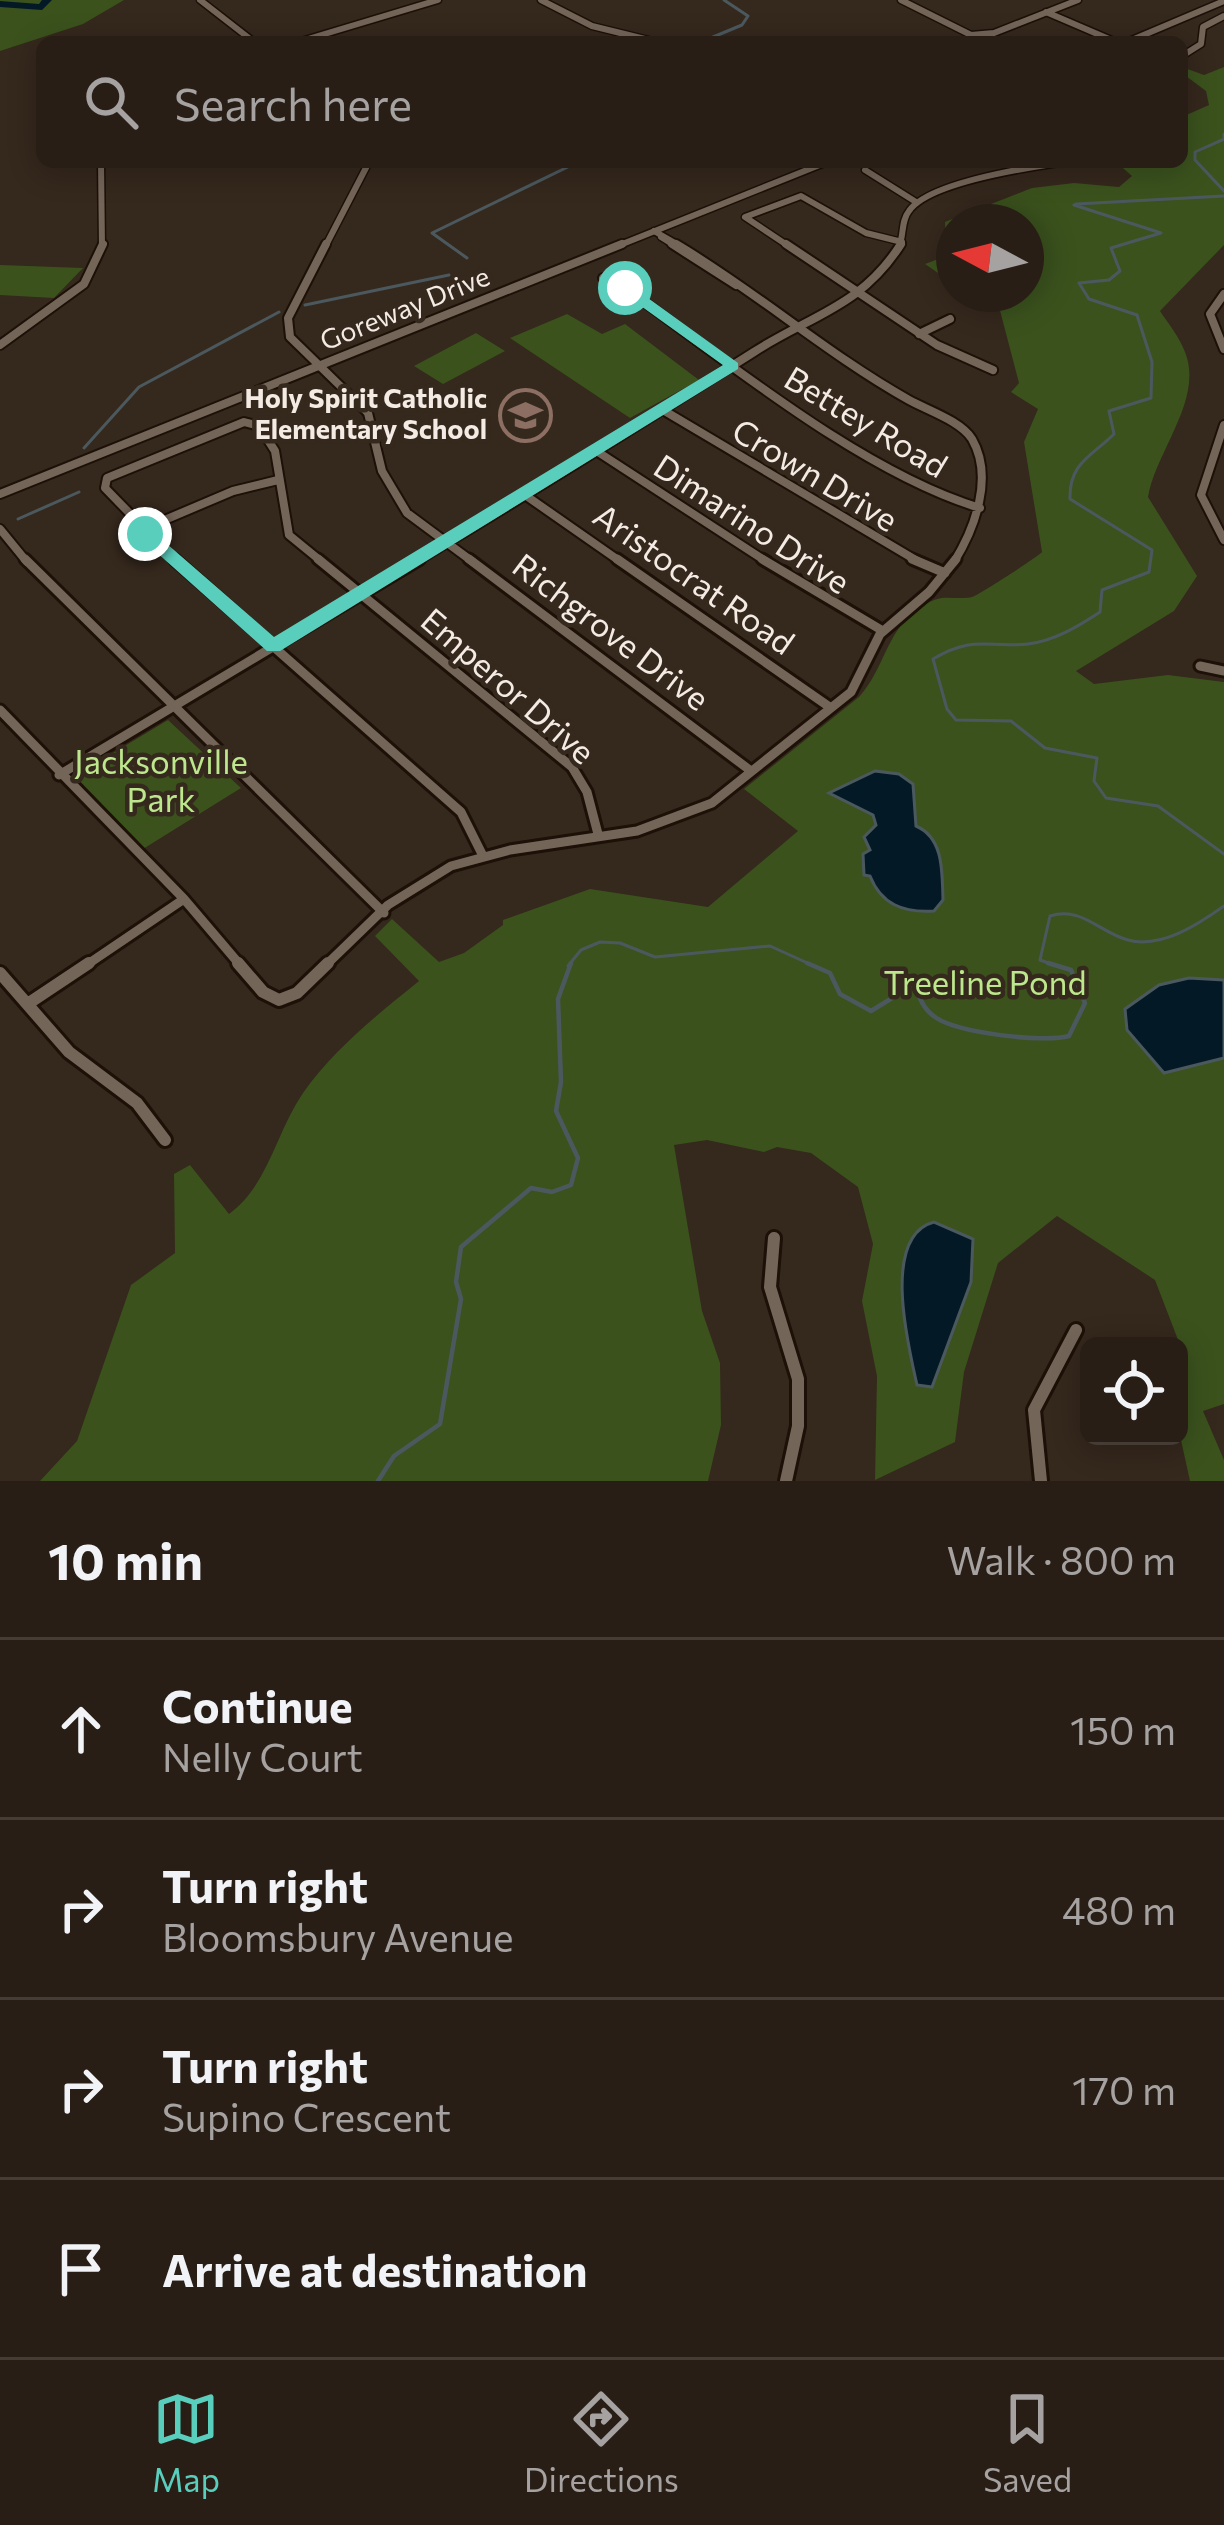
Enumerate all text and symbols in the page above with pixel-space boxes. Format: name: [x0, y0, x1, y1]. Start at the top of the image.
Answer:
search box: [36, 36, 1188, 168]
icon: search: [78, 69, 144, 135]
text: Search here: [174, 75, 412, 130]
north arrow: [936, 204, 1044, 312]
street label: Goreway Drive: [315, 259, 494, 357]
route start: [598, 261, 652, 315]
street label: Bettey Road: [778, 356, 956, 485]
place label: Holy Spirit Catholic Elementary School: [245, 381, 487, 445]
school or university icon: Holy Spirit Catholic Elementary School: [498, 387, 554, 443]
street label: Crown Drive: [726, 408, 906, 539]
street label: Dimarino Drive: [647, 444, 858, 601]
street label: Aristocrat Road: [587, 493, 803, 662]
route end: [118, 507, 172, 561]
street label: Richgrove Drive: [506, 544, 718, 718]
street label: Emperor Drive: [414, 598, 604, 771]
park label: Jacksonville Park: [74, 740, 248, 819]
park label: Treeline Pond: [883, 961, 1087, 1002]
map controls: [1080, 1337, 1188, 1445]
button: locate: [1080, 1337, 1188, 1445]
text: 10 min: [48, 1528, 203, 1591]
text: Walk · 800 m: [947, 1535, 1176, 1583]
text: Continue: [162, 1677, 353, 1732]
icon: ahead: [48, 1696, 114, 1762]
text: 150 m: [1070, 1705, 1176, 1753]
text: Nelly Court: [162, 1732, 363, 1780]
text: Turn right: [162, 1857, 368, 1912]
icon: right: [48, 1876, 114, 1942]
text: 480 m: [1062, 1885, 1176, 1933]
text: Bloomsbury Avenue: [162, 1912, 514, 1960]
text: Turn right: [162, 2037, 368, 2092]
icon: right: [48, 2056, 114, 2122]
text: 170 m: [1072, 2065, 1176, 2113]
text: Supino Crescent: [162, 2092, 451, 2140]
icon: arrive: [48, 2236, 114, 2302]
text: Arrive at destination: [162, 2241, 588, 2296]
tab: Map: [152, 2386, 220, 2499]
tab: Directions: [524, 2386, 679, 2499]
tab: Saved: [983, 2386, 1072, 2499]

